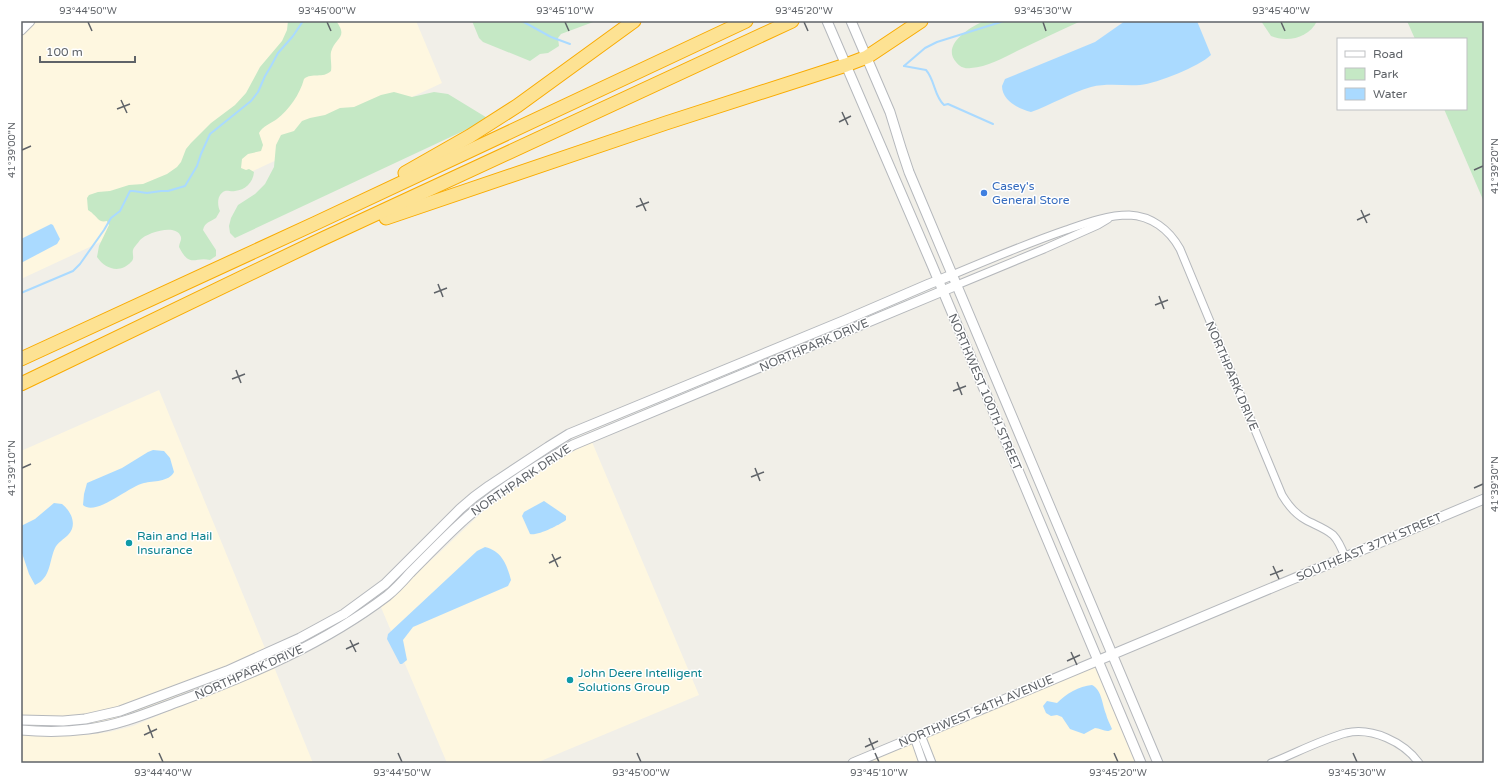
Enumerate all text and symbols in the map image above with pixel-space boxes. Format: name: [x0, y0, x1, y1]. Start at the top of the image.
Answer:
text: 93°44'50"W: [59, 5, 117, 17]
text: 93°45'00"W: [298, 5, 356, 17]
text: 93°45'10"W: [536, 5, 594, 17]
text: 93°45'20"W: [775, 5, 833, 17]
text: 93°45'30"W: [1014, 5, 1072, 17]
text: 93°45'40"W: [1252, 5, 1310, 17]
scale bar: [40, 38, 135, 64]
legend: [1337, 38, 1467, 110]
text: 100 m: [46, 45, 83, 59]
text: Road: [1373, 47, 1403, 61]
text: Park: [1373, 67, 1399, 81]
text: Water: [1373, 87, 1408, 101]
text: 41°39'00"N: [6, 122, 18, 178]
text: 41°39'20"N: [1489, 138, 1501, 194]
place label: Casey's General Store: [992, 179, 1070, 207]
marker: Casey's General Store: [979, 188, 989, 198]
street label: NORTHWEST 100TH STREET: [946, 311, 1025, 473]
street label: NORTHPARK DRIVE: [757, 315, 871, 374]
street label: NORTHPARK DRIVE: [1203, 319, 1262, 433]
text: 41°39'10"N: [6, 440, 18, 496]
street label: NORTHPARK DRIVE: [468, 441, 574, 519]
text: 41°39'30"N: [1489, 456, 1501, 512]
street label: SOUTHEAST 37TH STREET: [1294, 510, 1444, 584]
place label: Rain and Hail Insurance: [137, 529, 212, 557]
marker: Rain and Hail Insurance: [124, 538, 134, 548]
street label: NORTHPARK DRIVE: [193, 642, 306, 702]
place label: John Deere Intelligent Solutions Group: [578, 666, 703, 694]
street label: NORTHWEST 54TH AVENUE: [896, 672, 1056, 750]
marker: John Deere Intelligent Solutions Group: [565, 675, 575, 685]
text: 93°44'40"W: [134, 767, 192, 779]
text: 93°44'50"W: [373, 767, 431, 779]
text: 93°45'00"W: [612, 767, 670, 779]
text: 93°45'10"W: [850, 767, 908, 779]
text: 93°45'20"W: [1089, 767, 1147, 779]
text: 93°45'30"W: [1328, 767, 1386, 779]

